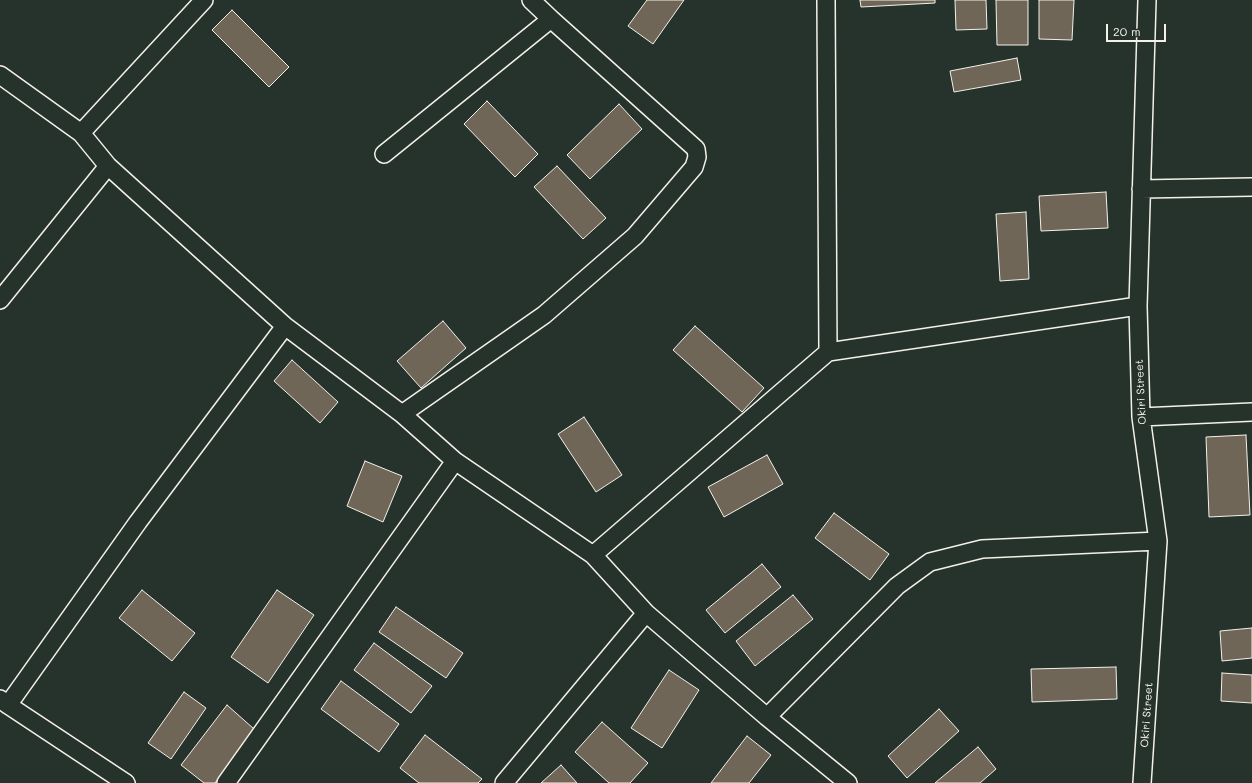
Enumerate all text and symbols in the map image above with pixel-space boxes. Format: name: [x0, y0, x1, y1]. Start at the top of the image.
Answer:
scale bar: [1108, 16, 1168, 42]
text: 20 m: [1113, 23, 1141, 39]
street label: Okiri Street: [1133, 359, 1149, 425]
street label: Okiri Street: [1138, 682, 1156, 748]

